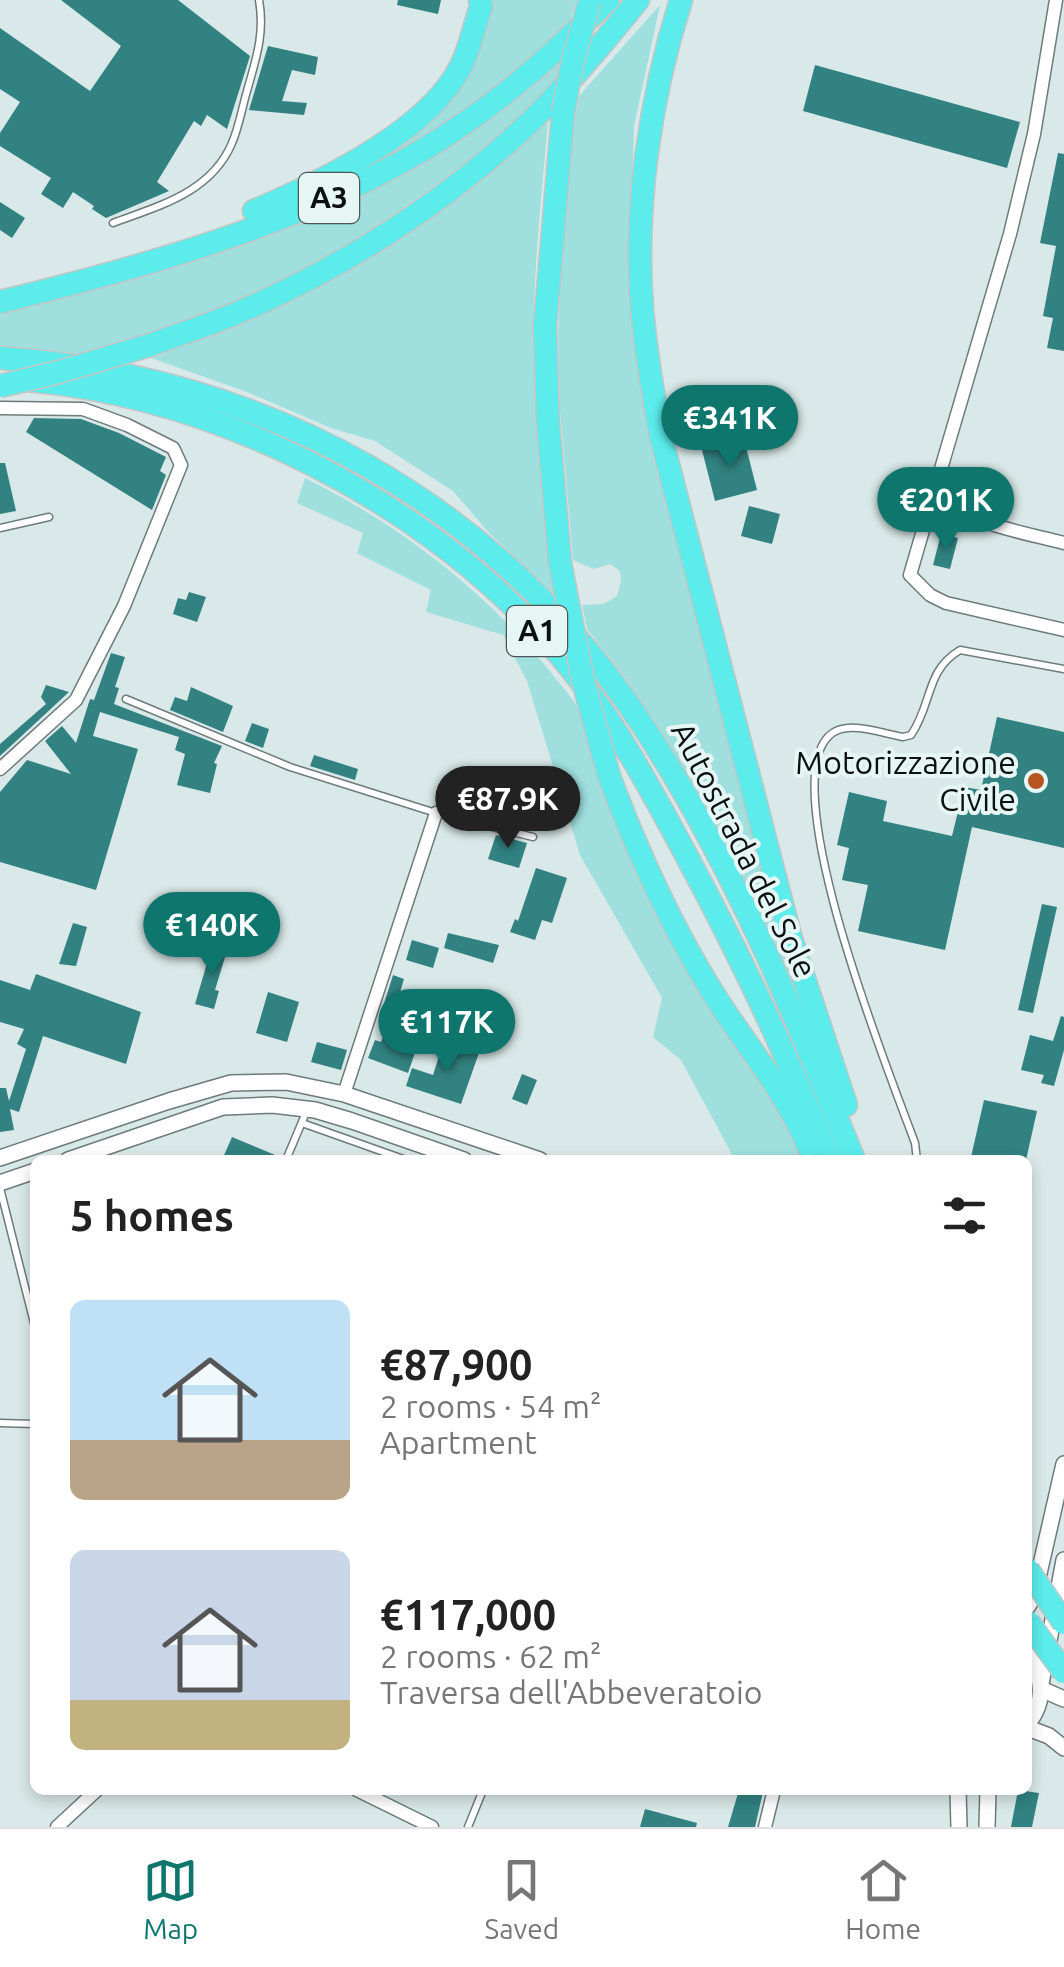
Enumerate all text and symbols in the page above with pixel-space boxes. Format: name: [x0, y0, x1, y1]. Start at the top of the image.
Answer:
road number: A3: [299, 173, 359, 223]
pin: €341K: [660, 385, 800, 470]
text: €341K: [683, 399, 777, 435]
pin: €201K: [876, 467, 1016, 552]
text: €201K: [899, 481, 993, 517]
road number: A1: [507, 606, 567, 656]
street label: Autostrada del Sole: [665, 716, 825, 983]
place label: Motorizzazione Civile: [795, 744, 1016, 817]
pin: €87.9K: [427, 766, 589, 851]
marker: Motorizzazione Civile: [1025, 770, 1047, 792]
text: €87.9K: [457, 780, 559, 816]
pin: €140K: [142, 892, 282, 977]
text: €140K: [165, 906, 259, 942]
pin: €117K: [377, 989, 517, 1074]
text: €117K: [400, 1003, 494, 1039]
icon: filters: [937, 1188, 992, 1243]
text: 5 homes: [70, 1192, 234, 1239]
icon: home: [150, 1340, 270, 1460]
text: €87,900: [380, 1341, 532, 1388]
text: 2 rooms · 54 m²: [380, 1388, 601, 1424]
text: Apartment: [380, 1424, 537, 1460]
icon: home: [150, 1590, 270, 1710]
text: €117,000: [380, 1591, 556, 1638]
text: 2 rooms · 62 m²: [380, 1638, 601, 1674]
text: Traversa dell'Abbeveratoio: [380, 1674, 762, 1710]
tab: Map: [143, 1853, 198, 1944]
tab: Saved: [485, 1853, 559, 1944]
tab: Home: [845, 1853, 921, 1944]

